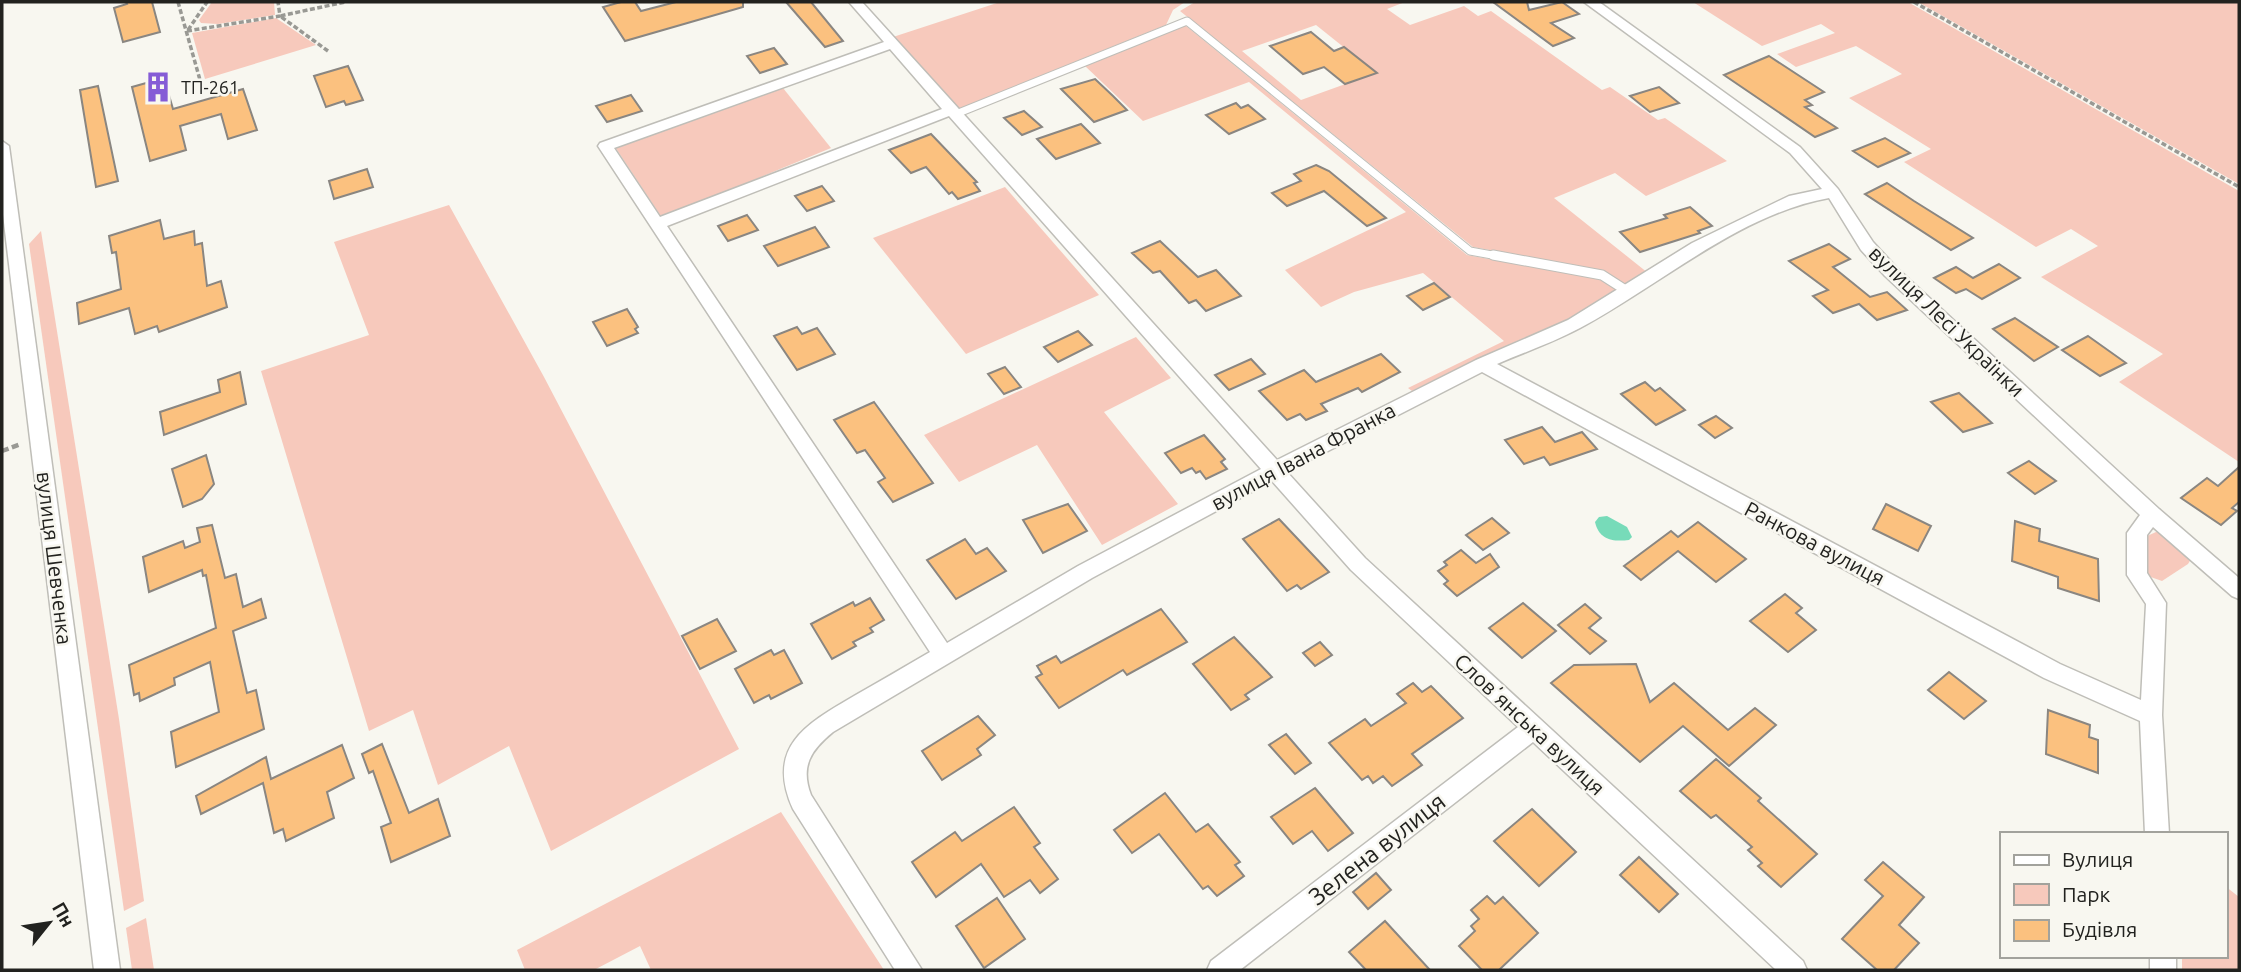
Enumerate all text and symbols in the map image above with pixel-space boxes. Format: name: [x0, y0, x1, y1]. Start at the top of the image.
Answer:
building icon: ТП-261: [141, 70, 175, 104]
place label: ТП-261: [181, 77, 239, 97]
street label: вулиця Лесі Українки: [1864, 241, 2030, 401]
street label: вулиця Івана Франка: [1207, 397, 1399, 515]
street label: вулиця Шевченка: [32, 470, 78, 646]
street label: Ранкова вулиця: [1741, 496, 1889, 590]
street label: Словʼянська вулиця: [1450, 648, 1610, 800]
street label: Зелена вулиця: [1304, 787, 1450, 911]
legend: [2000, 832, 2227, 958]
text: Вулиця: [2062, 847, 2133, 871]
text: Парк: [2062, 882, 2111, 906]
north arrow: [14, 888, 84, 958]
text: Пн: [48, 898, 79, 931]
text: Будівля: [2062, 917, 2137, 941]

